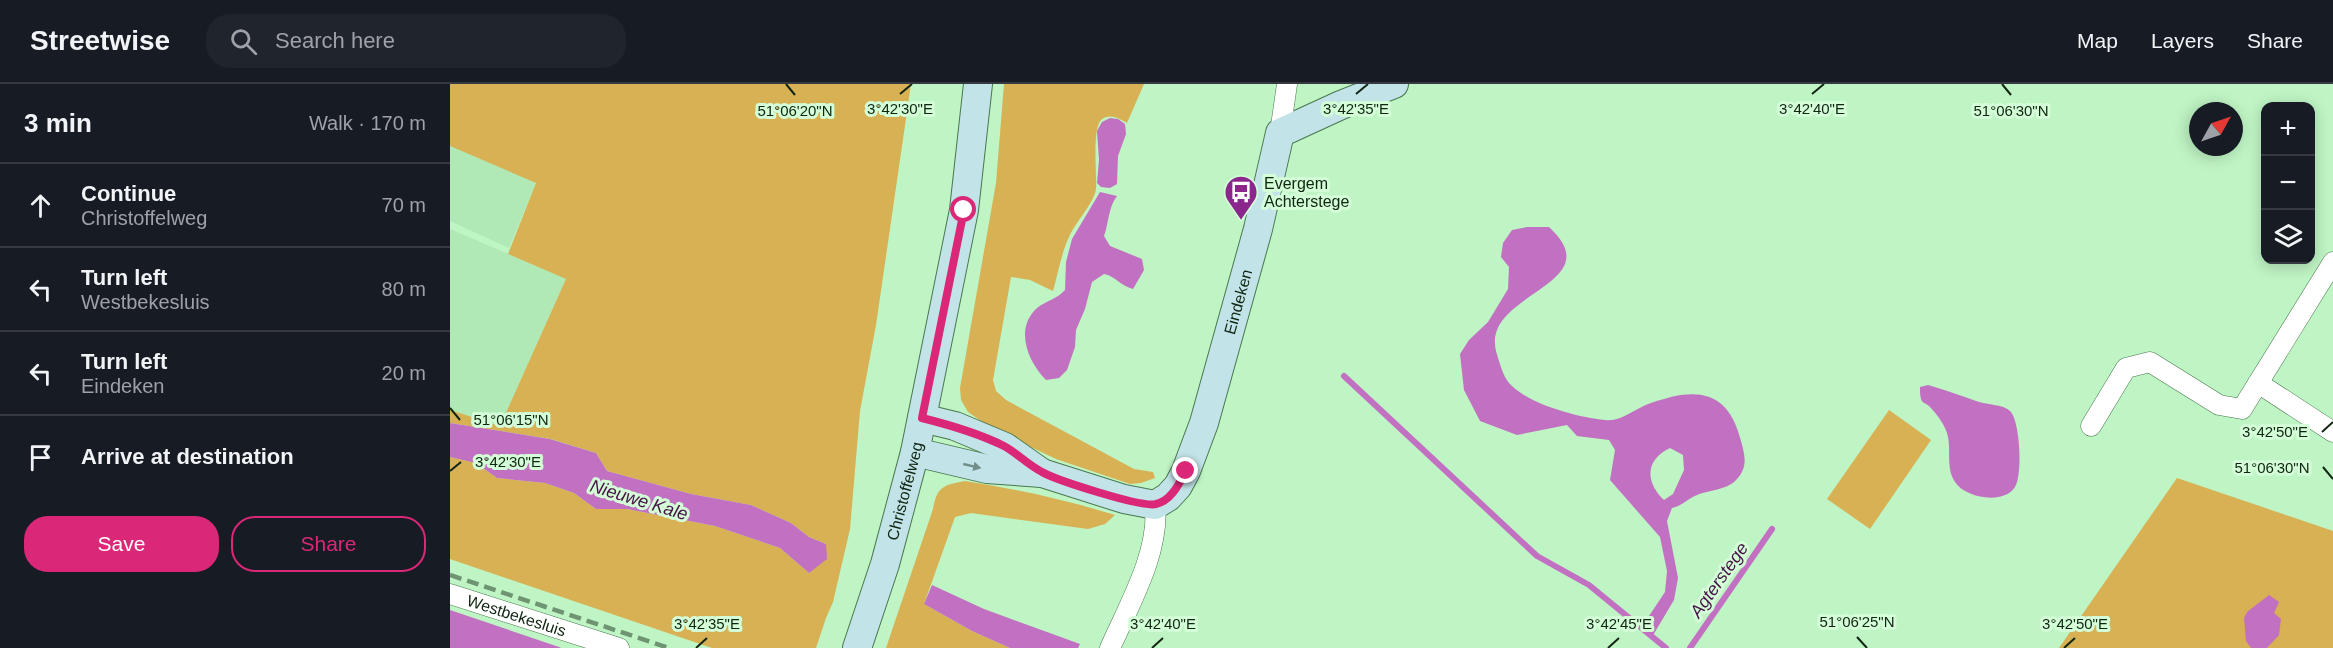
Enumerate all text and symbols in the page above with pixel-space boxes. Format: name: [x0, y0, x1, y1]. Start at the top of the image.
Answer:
search box: [206, 14, 626, 68]
text: Streetwise: [30, 25, 170, 56]
icon: search: [227, 25, 260, 58]
text: Search here: [275, 28, 395, 53]
text: Map: [2077, 29, 2118, 52]
text: Layers: [2151, 29, 2214, 52]
text: Share: [2247, 29, 2303, 52]
text: 3°42'30"E: [867, 100, 933, 117]
text: 3°42'35"E: [1323, 100, 1389, 117]
text: 3°42'40"E: [1779, 100, 1845, 117]
text: 51°06'20"N: [757, 102, 833, 119]
text: 51°06'30"N: [1973, 102, 2049, 119]
north arrow: [2189, 102, 2243, 156]
map controls: [2261, 102, 2315, 264]
button: +: [2261, 102, 2315, 156]
text: 3 min: [24, 108, 92, 138]
text: Walk · 170 m: [309, 112, 426, 134]
button: −: [2261, 156, 2315, 210]
bus stop icon: Evergem Achterstege: [1223, 174, 1259, 221]
place label: Evergem Achterstege: [1264, 175, 1349, 210]
text: Continue: [81, 181, 176, 206]
icon: ahead: [24, 189, 57, 222]
text: 70 m: [382, 194, 426, 216]
route start: [950, 196, 976, 222]
text: Christoffelweg: [81, 207, 207, 229]
button: layers: [2261, 210, 2315, 264]
text: Turn left: [81, 265, 167, 290]
street label: Eindeken: [1221, 267, 1255, 336]
icon: left: [24, 273, 57, 306]
text: 80 m: [382, 278, 426, 300]
text: Westbekesluis: [81, 291, 210, 313]
text: Turn left: [81, 349, 167, 374]
icon: left: [24, 357, 57, 390]
text: 20 m: [382, 362, 426, 384]
text: Eindeken: [81, 375, 164, 397]
text: 51°06'15"N: [473, 411, 549, 428]
text: 3°42'50"E: [2242, 423, 2308, 440]
street label: Christoffelweg: [883, 440, 925, 542]
icon: arrive: [24, 441, 57, 474]
text: Arrive at destination: [81, 444, 294, 469]
text: 3°42'30"E: [475, 453, 541, 470]
route end: [1172, 457, 1198, 483]
text: 51°06'30"N: [2234, 459, 2310, 476]
one-way arrow: [962, 461, 981, 471]
water label: Nieuwe Kale: [588, 476, 690, 524]
button: Save: [24, 516, 219, 572]
button: Share: [231, 516, 426, 572]
water label: Agterstege: [1685, 539, 1752, 622]
street label: Westbekesluis: [465, 592, 568, 639]
text: 51°06'25"N: [1819, 613, 1895, 630]
text: 3°42'35"E: [674, 615, 740, 632]
text: 3°42'40"E: [1130, 615, 1196, 632]
text: 3°42'45"E: [1586, 615, 1652, 632]
text: 3°42'50"E: [2042, 615, 2108, 632]

